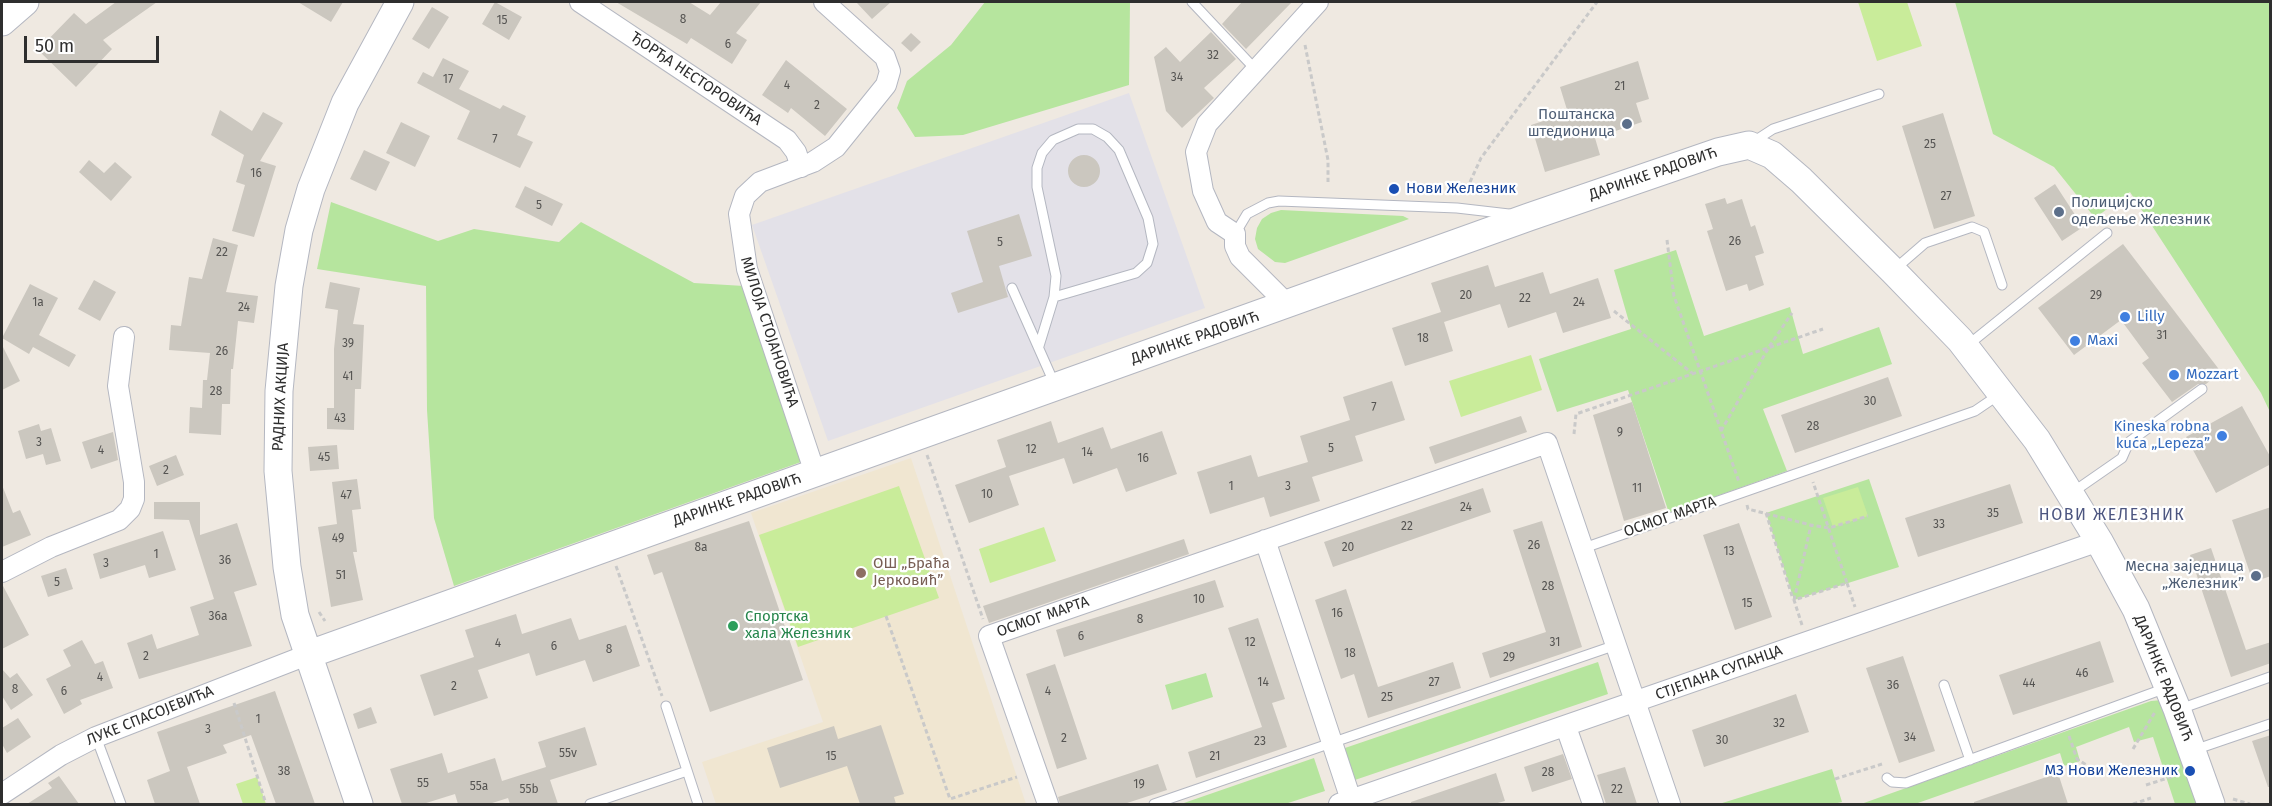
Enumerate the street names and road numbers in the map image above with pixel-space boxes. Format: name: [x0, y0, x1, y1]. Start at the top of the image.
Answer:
street label: ЂОРЂА НЕСТОРОВИЋА: [627, 28, 765, 130]
street label: ДАРИНКЕ РАДОВИЋ: [1587, 144, 1719, 204]
street label: МИЛОЈА СТОЈАНОВИЋА: [736, 254, 802, 410]
street label: ДАРИНКЕ РАДОВИЋ: [1129, 308, 1261, 368]
street label: РАДНИХ АКЦИЈА: [269, 342, 293, 452]
street label: ДАРИНКЕ РАДОВИЋ: [671, 470, 803, 530]
street label: ОСМОГ МАРТА: [1621, 493, 1719, 541]
street label: ОСМОГ МАРТА: [994, 593, 1092, 641]
street label: ДАРИНКЕ РАДОВИЋ: [2130, 613, 2196, 743]
street label: СТЈЕПАНА СУПАНЦА: [1653, 642, 1785, 704]
street label: ЛУКЕ СПАСОЈЕВИЋА: [84, 682, 216, 750]

